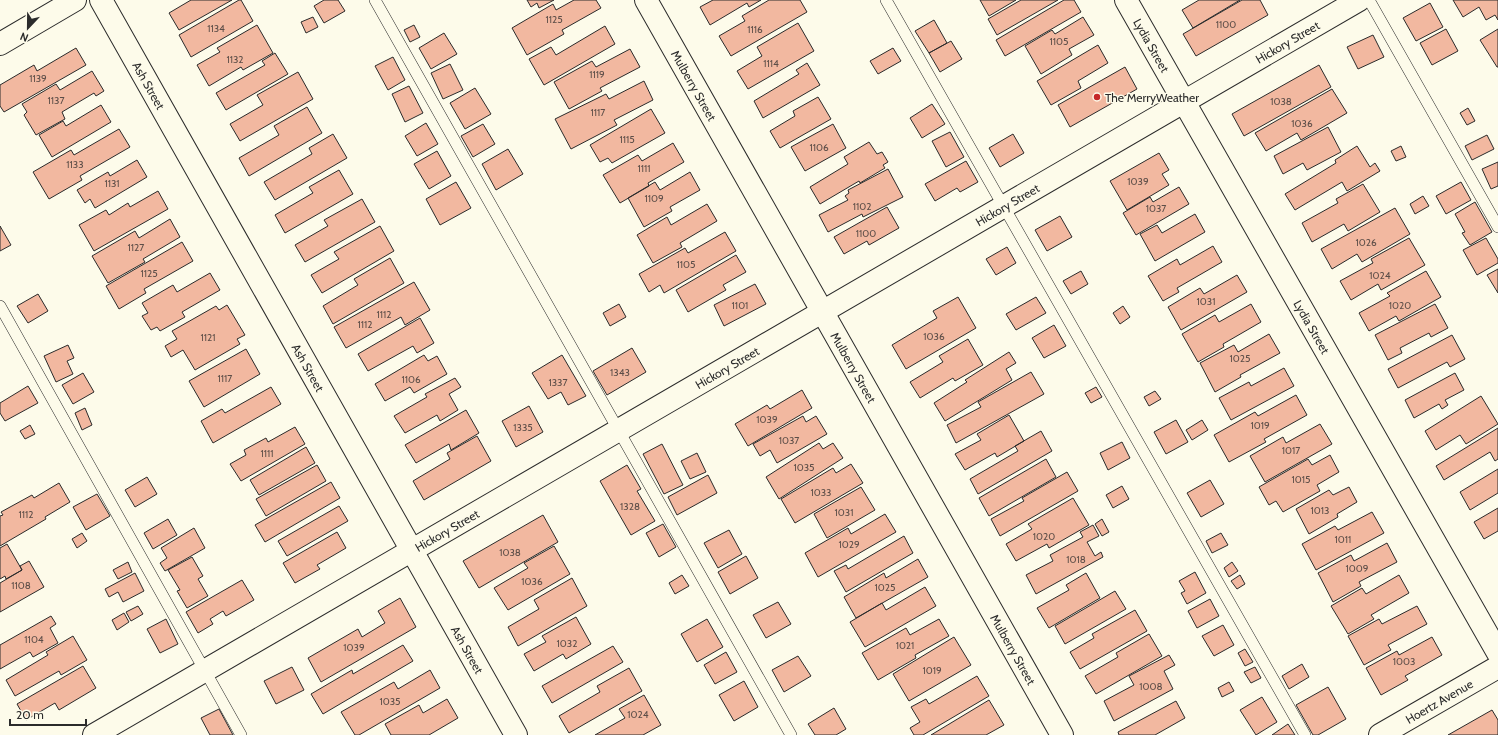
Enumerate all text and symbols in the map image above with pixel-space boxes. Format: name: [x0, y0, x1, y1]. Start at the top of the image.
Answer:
north arrow: [8, 8, 48, 48]
house number: 1125: [545, 13, 563, 26]
street label: Lydia Street: [1130, 16, 1173, 75]
street label: Hickory Street: [1253, 17, 1322, 66]
house number: 1100: [1216, 18, 1236, 31]
house number: 1134: [207, 22, 225, 35]
house number: 1116: [747, 23, 763, 36]
text: N: [18, 29, 30, 45]
house number: 1105: [1050, 35, 1068, 48]
street label: Mulberry Street: [668, 47, 720, 123]
house number: 1132: [226, 53, 244, 66]
house number: 1114: [763, 57, 779, 70]
street label: Ash Street: [130, 59, 169, 112]
house number: 1119: [589, 68, 605, 81]
house number: 1139: [29, 72, 47, 85]
place label: The MerryWeather: [1105, 90, 1199, 105]
marker: The MerryWeather: [1092, 92, 1102, 102]
house number: 1137: [48, 94, 64, 107]
house number: 1038: [1270, 95, 1292, 108]
house number: 1117: [591, 106, 605, 119]
house number: 1036: [1291, 117, 1313, 130]
house number: 1115: [619, 133, 635, 146]
house number: 1106: [809, 141, 829, 154]
house number: 1133: [66, 158, 84, 171]
house number: 1111: [637, 162, 651, 175]
house number: 1039: [1127, 175, 1149, 188]
house number: 1131: [104, 177, 120, 190]
street label: Hickory Street: [972, 180, 1042, 229]
house number: 1109: [644, 192, 664, 205]
house number: 1102: [853, 200, 871, 213]
house number: 1037: [1146, 202, 1166, 215]
house number: 1100: [856, 227, 876, 240]
house number: 1026: [1355, 236, 1377, 249]
house number: 1127: [128, 241, 144, 254]
house number: 1105: [677, 258, 695, 271]
house number: 1125: [140, 267, 158, 280]
house number: 1024: [1369, 269, 1391, 282]
house number: 1031: [1197, 295, 1215, 308]
street label: Lydia Street: [1291, 297, 1333, 356]
house number: 1101: [732, 299, 748, 312]
house number: 1020: [1389, 299, 1411, 312]
house number: 1112: [376, 308, 392, 321]
house number: 1112: [357, 318, 373, 331]
street label: Mulberry Street: [828, 329, 880, 405]
house number: 1036: [923, 330, 945, 343]
house number: 1121: [200, 331, 216, 344]
street label: Ash Street: [289, 341, 328, 394]
street label: Hickory Street: [692, 343, 762, 392]
house number: 1025: [1230, 352, 1250, 365]
house number: 1343: [610, 366, 630, 379]
house number: 1117: [218, 372, 232, 385]
house number: 1106: [401, 373, 421, 386]
house number: 1337: [548, 376, 568, 389]
house number: 1039: [756, 413, 778, 426]
house number: 1019: [1250, 419, 1270, 432]
house number: 1335: [513, 421, 533, 434]
house number: 1037: [779, 434, 799, 447]
house number: 1017: [1282, 444, 1300, 457]
house number: 1111: [260, 447, 274, 460]
house number: 1035: [793, 461, 815, 474]
house number: 1015: [1292, 473, 1310, 486]
house number: 1033: [810, 486, 832, 499]
house number: 1328: [620, 500, 640, 513]
house number: 1013: [1311, 504, 1329, 517]
street label: Hickory Street: [412, 506, 481, 554]
house number: 1031: [835, 506, 853, 519]
house number: 1112: [18, 508, 34, 521]
house number: 1020: [1033, 530, 1055, 543]
house number: 1011: [1335, 533, 1351, 546]
house number: 1029: [838, 538, 860, 551]
house number: 1038: [499, 546, 521, 559]
house number: 1018: [1066, 553, 1086, 566]
house number: 1009: [1346, 562, 1369, 575]
house number: 1036: [521, 575, 543, 588]
house number: 1108: [11, 579, 31, 592]
house number: 1025: [875, 581, 895, 594]
street label: Mulberry Street: [988, 611, 1039, 687]
street label: Ash Street: [448, 623, 487, 676]
house number: 1104: [24, 633, 44, 646]
house number: 1032: [557, 637, 577, 650]
house number: 1021: [896, 639, 914, 652]
house number: 1039: [343, 641, 365, 654]
house number: 1003: [1393, 655, 1415, 668]
house number: 1019: [922, 664, 942, 677]
street label: Hoertz Avenue: [1403, 676, 1475, 726]
house number: 1008: [1139, 680, 1163, 693]
house number: 1035: [379, 695, 401, 708]
scale bar: [10, 701, 86, 727]
text: 20 m: [16, 707, 44, 722]
house number: 1024: [627, 708, 649, 721]

